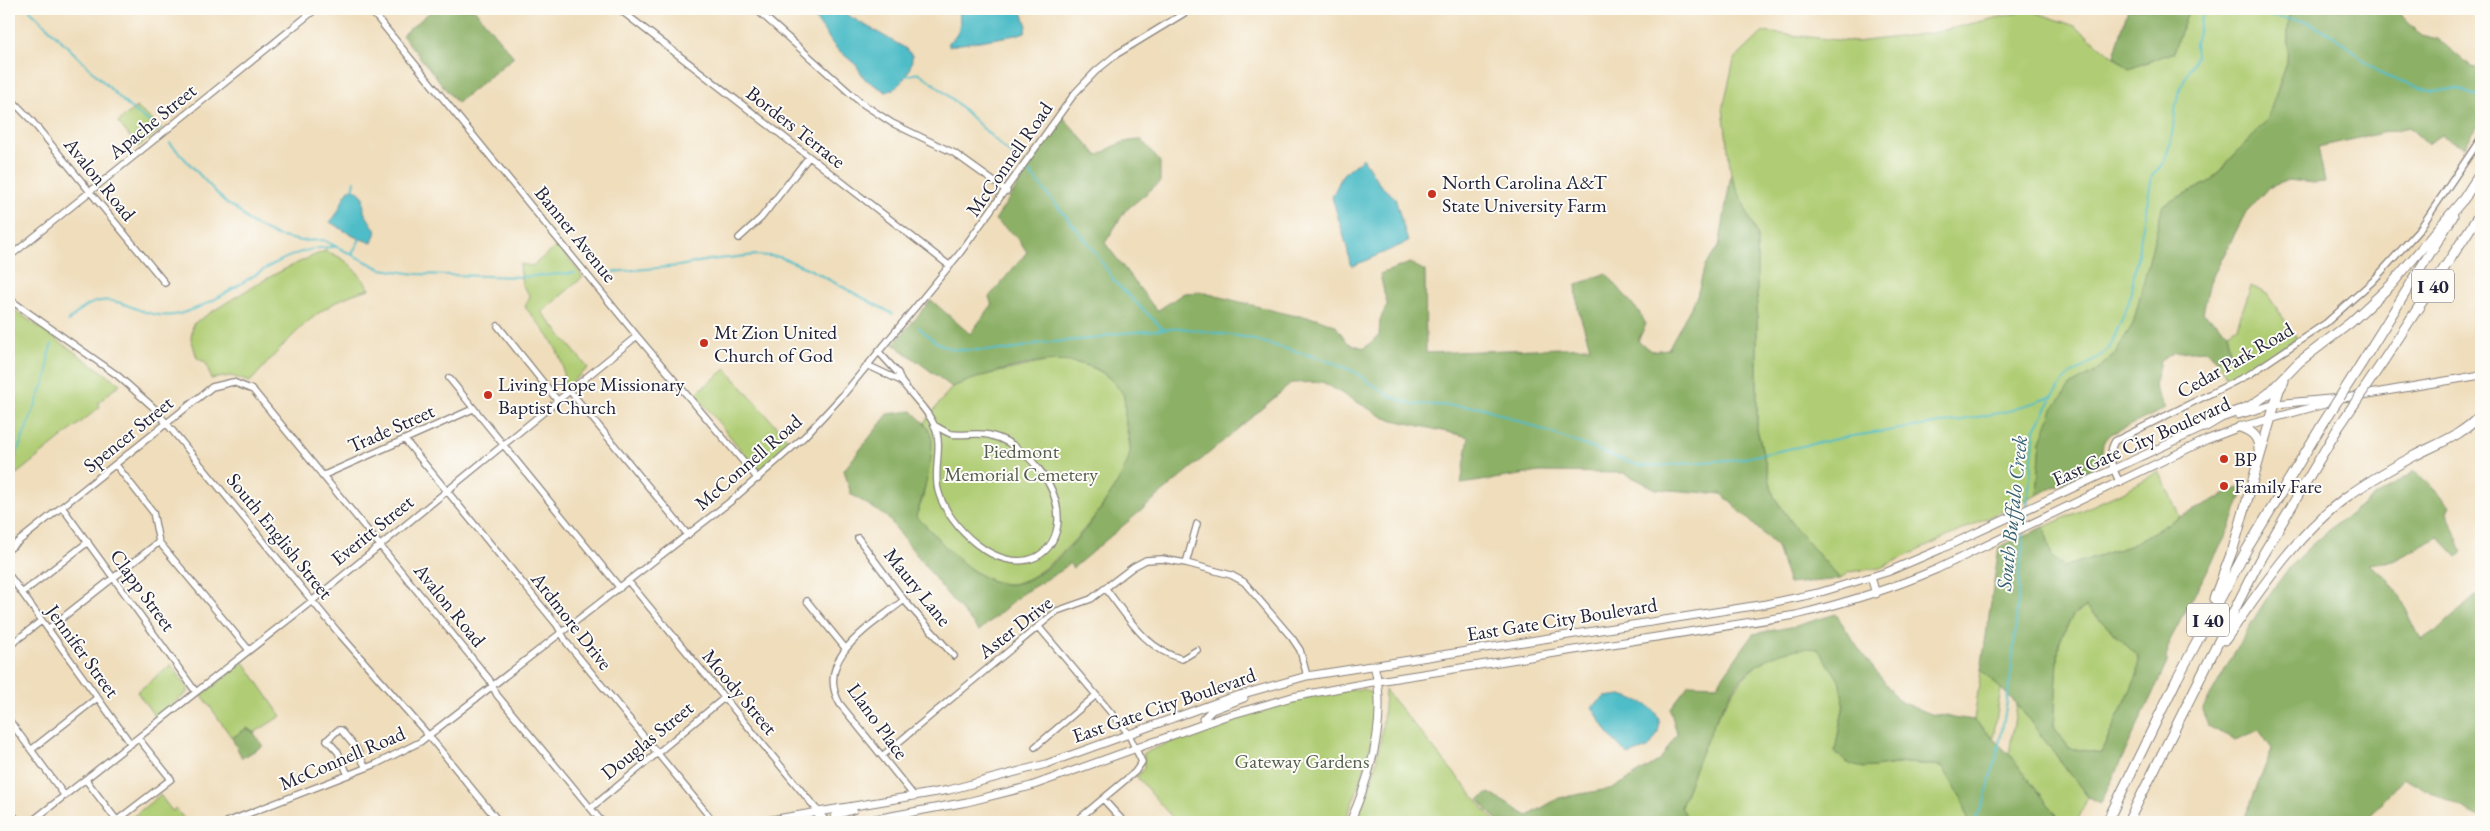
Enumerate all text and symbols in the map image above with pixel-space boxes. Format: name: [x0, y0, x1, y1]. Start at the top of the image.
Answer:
street label: Apache Street: [102, 77, 202, 165]
street label: Borders Terrace: [741, 80, 851, 174]
street label: McConnell Road: [960, 96, 1059, 221]
street label: Avalon Road: [58, 131, 142, 227]
place label: North Carolina A&T State University Farm: [1442, 169, 1607, 218]
street label: Banner Avenue: [529, 180, 623, 288]
marker: North Carolina A&T State University Farm: [1426, 188, 1438, 200]
road number: I 40: [2412, 270, 2454, 302]
street label: Cedar Park Road: [2172, 316, 2299, 404]
place label: Mt Zion United Church of God: [714, 319, 838, 368]
marker: Mt Zion United Church of God: [698, 337, 710, 349]
place label: Living Hope Missionary Baptist Church: [498, 371, 685, 420]
street label: Spencer Street: [78, 389, 179, 478]
marker: Living Hope Missionary Baptist Church: [482, 389, 494, 401]
street label: East Gate City Boulevard: [2048, 390, 2235, 492]
street label: Trade Street: [344, 397, 439, 459]
street label: McConnell Road: [689, 408, 808, 516]
water label: South Buffalo Creek: [1990, 434, 2033, 593]
park label: Piedmont Memorial Cemetery: [944, 438, 1098, 487]
place label: BP: [2234, 446, 2257, 472]
marker: BP: [2218, 453, 2230, 465]
street label: South English Street: [221, 467, 339, 605]
place label: Family Fare: [2234, 473, 2322, 499]
marker: Family Fare: [2218, 480, 2230, 492]
street label: Everitt Street: [325, 488, 419, 571]
street label: Maury Lane: [878, 542, 958, 632]
street label: Clapp Street: [104, 544, 182, 637]
street label: Avalon Road: [408, 557, 492, 653]
street label: Ardmore Drive: [525, 566, 618, 675]
street label: Aster Drive: [972, 590, 1058, 665]
street label: East Gate City Boulevard: [1465, 591, 1660, 647]
street label: Jennifer Street: [39, 598, 126, 703]
road number: I 40: [2187, 604, 2229, 636]
street label: Moody Street: [697, 644, 784, 741]
street label: East Gate City Boulevard: [1069, 661, 1260, 749]
street label: Llano Place: [842, 678, 915, 765]
street label: Douglas Street: [596, 694, 699, 785]
street label: McConnell Road: [275, 719, 410, 796]
park label: Gateway Gardens: [1235, 748, 1369, 774]

